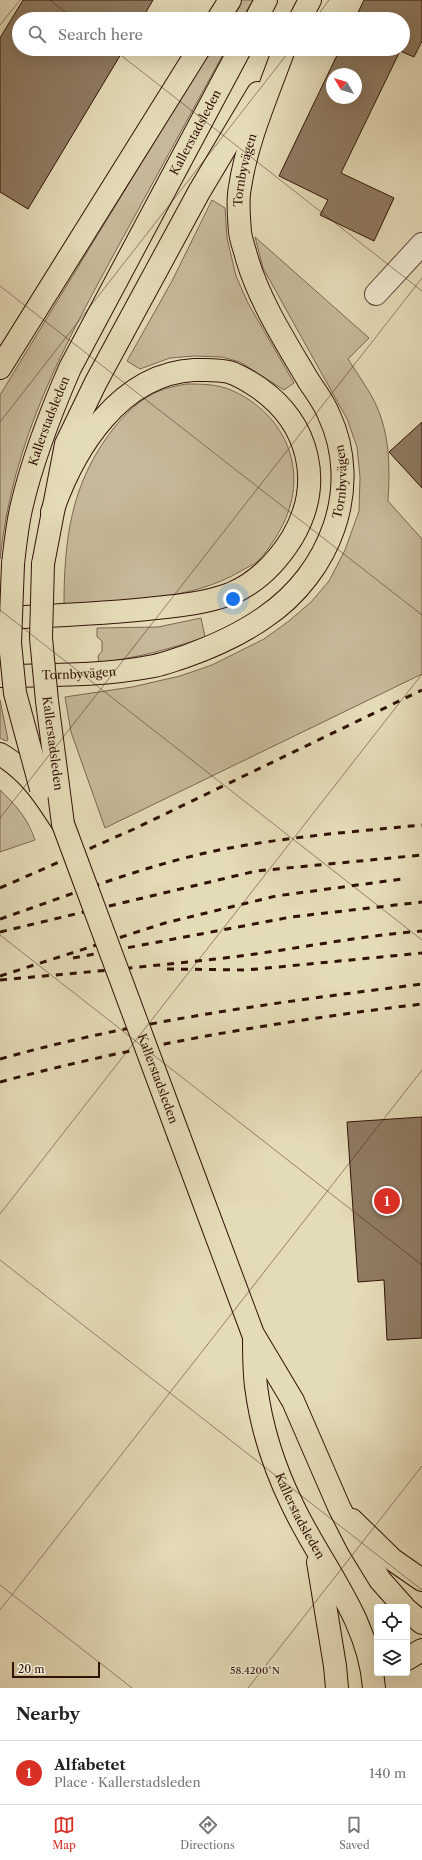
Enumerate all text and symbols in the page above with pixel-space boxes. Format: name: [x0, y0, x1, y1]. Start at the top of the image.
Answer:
search box: [12, 12, 410, 56]
icon: search: [26, 23, 48, 45]
text: Search here: [58, 25, 143, 44]
north arrow: [326, 68, 362, 104]
street label: Kallerstadsleden: [166, 86, 224, 178]
street label: Tornbyvägen: [230, 131, 260, 207]
street label: Kallerstadsleden: [25, 373, 73, 468]
street label: Tornbyvägen: [329, 443, 350, 520]
your location: [223, 589, 243, 609]
street label: Tornbyvägen: [42, 664, 117, 682]
street label: Kallerstadsleden: [40, 696, 67, 792]
street label: Kallerstadsleden: [135, 1031, 182, 1126]
pin: 1: [374, 1186, 400, 1216]
street label: Kallerstadsleden: [272, 1470, 329, 1562]
map controls: [374, 1604, 410, 1676]
button: locate: [374, 1604, 410, 1640]
button: layers: [374, 1640, 410, 1676]
scale bar: [12, 1660, 100, 1679]
text: 20 m: [18, 1662, 44, 1676]
text: 58.4200°N: [230, 1664, 280, 1677]
text: Nearby: [16, 1704, 80, 1724]
text: Alfabetet: [54, 1755, 126, 1774]
text: 1: [26, 1765, 32, 1781]
text: 140 m: [369, 1765, 406, 1781]
text: Place · Kallerstadsleden: [54, 1774, 201, 1790]
tab: Map: [52, 1814, 76, 1852]
tab: Directions: [180, 1814, 235, 1852]
tab: Saved: [339, 1814, 370, 1852]

